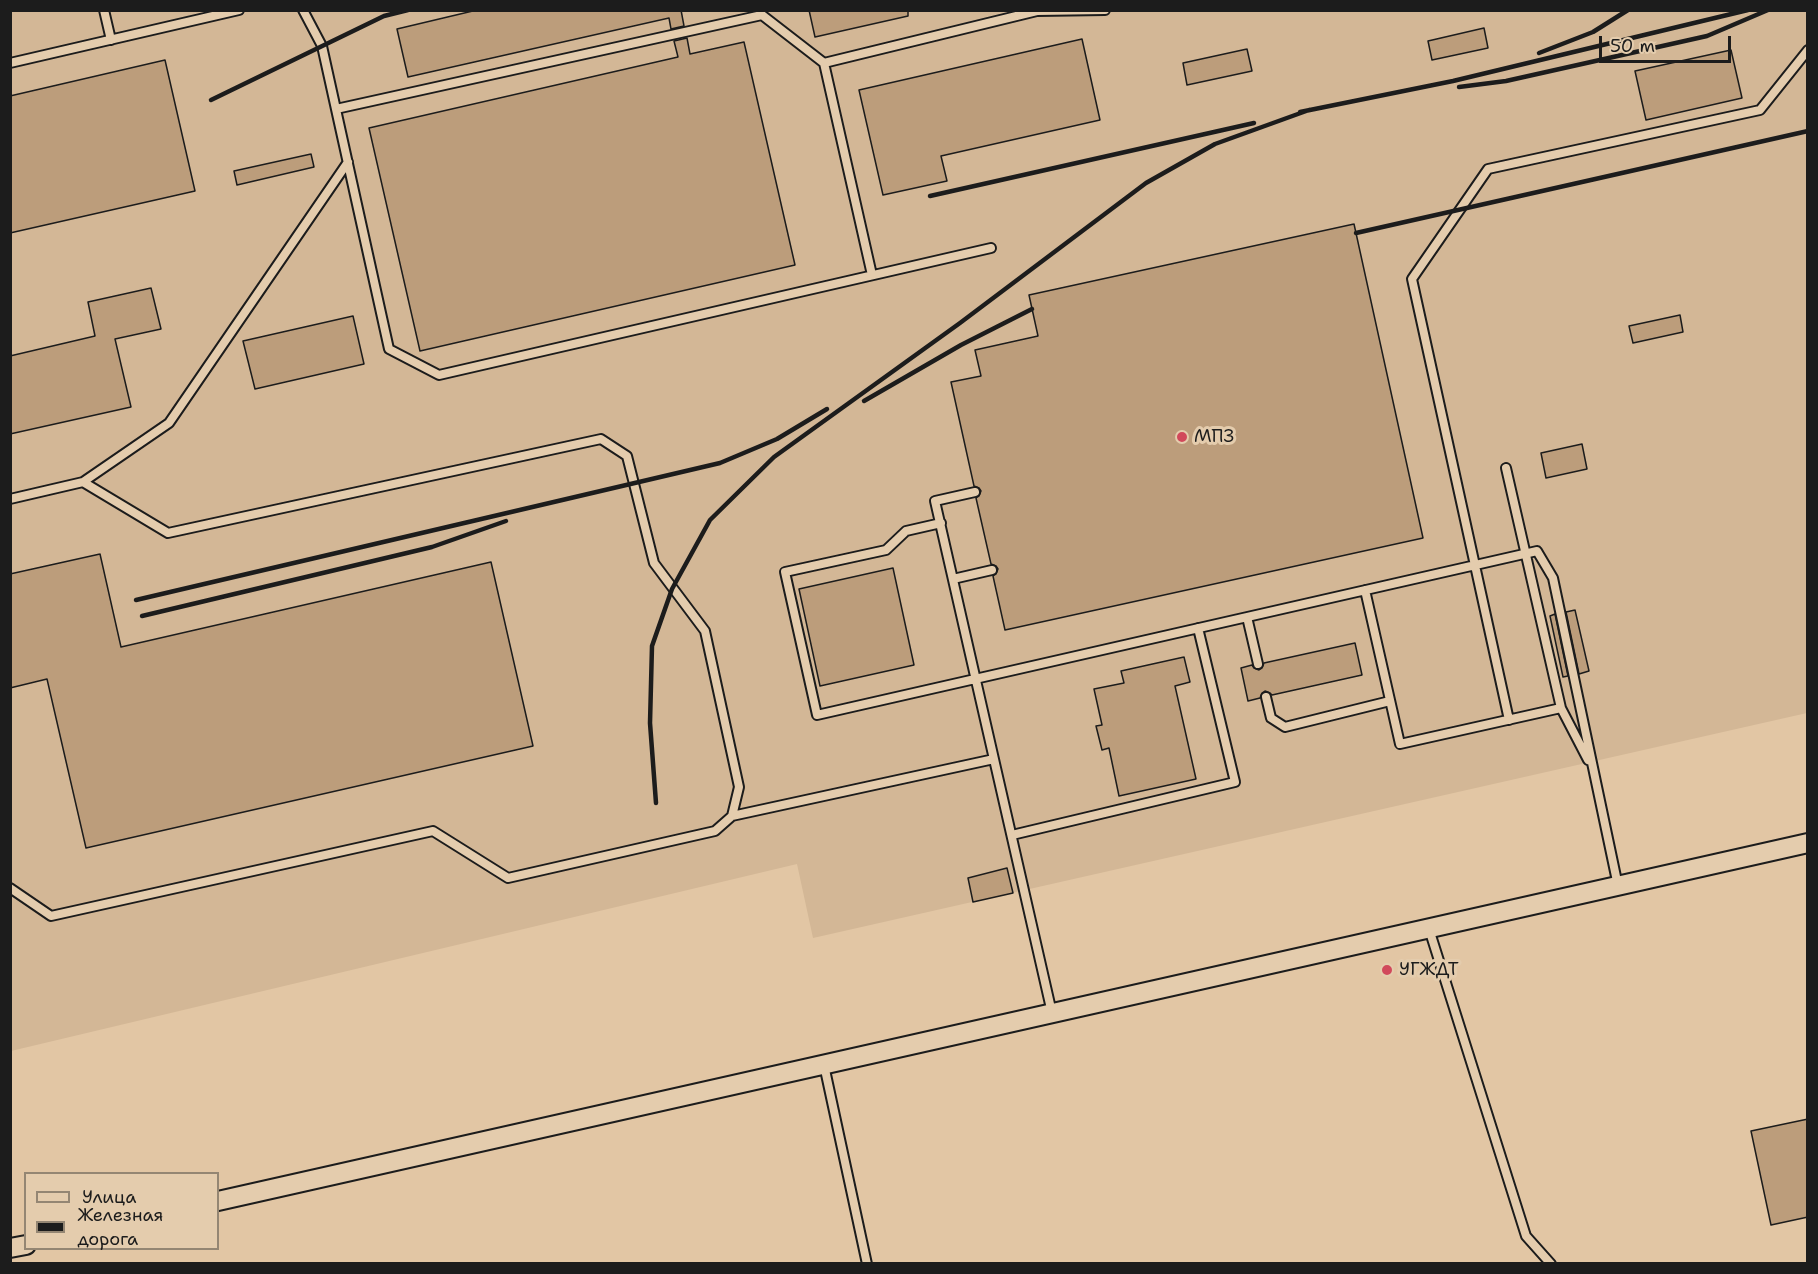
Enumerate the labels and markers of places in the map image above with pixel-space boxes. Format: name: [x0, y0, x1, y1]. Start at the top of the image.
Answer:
place label: МПЗ: [1194, 426, 1234, 448]
marker: МПЗ: [1175, 430, 1189, 444]
place label: УГЖДТ: [1399, 959, 1459, 981]
marker: УГЖДТ: [1380, 963, 1394, 977]

